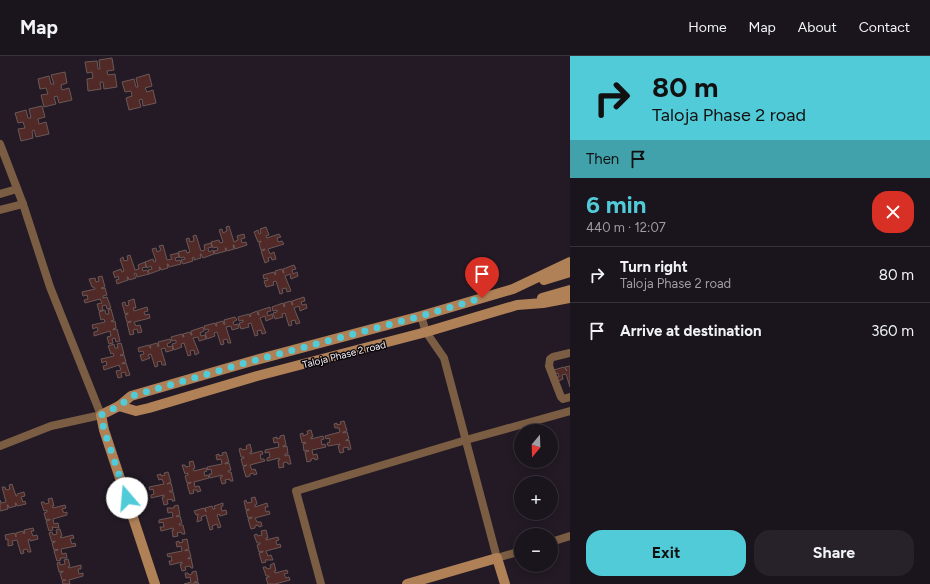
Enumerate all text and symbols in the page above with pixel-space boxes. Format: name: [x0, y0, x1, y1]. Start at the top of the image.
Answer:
text: Map: [20, 16, 58, 39]
text: Home: [688, 19, 727, 36]
text: Map: [749, 19, 776, 36]
text: About: [798, 19, 837, 36]
text: Contact: [859, 19, 910, 36]
text: 80 m: [652, 70, 718, 104]
icon: right: [586, 72, 638, 124]
text: Taloja Phase 2 road: [652, 104, 806, 126]
icon: arrive: [627, 148, 649, 170]
text: Then: [586, 150, 619, 168]
text: 6 min: [586, 190, 646, 219]
button: close: [872, 191, 914, 233]
text: 440 m · 12:07: [586, 220, 666, 235]
pin: [465, 257, 499, 298]
text: Turn right: [620, 258, 688, 276]
icon: arrive: [471, 263, 493, 285]
icon: right: [586, 264, 608, 286]
text: 80 m: [879, 266, 914, 284]
text: Taloja Phase 2 road: [620, 276, 731, 291]
icon: arrive: [586, 320, 608, 342]
text: Arrive at destination: [620, 322, 761, 340]
text: 360 m: [871, 322, 914, 340]
street label: Taloja Phase 2 road: [301, 338, 387, 371]
north arrow: [514, 424, 558, 468]
map controls: [514, 424, 558, 572]
button: +: [514, 476, 558, 520]
position arrow: [106, 477, 148, 519]
button: −: [514, 528, 558, 572]
button: Exit: [586, 530, 746, 576]
button: Share: [754, 530, 914, 576]

